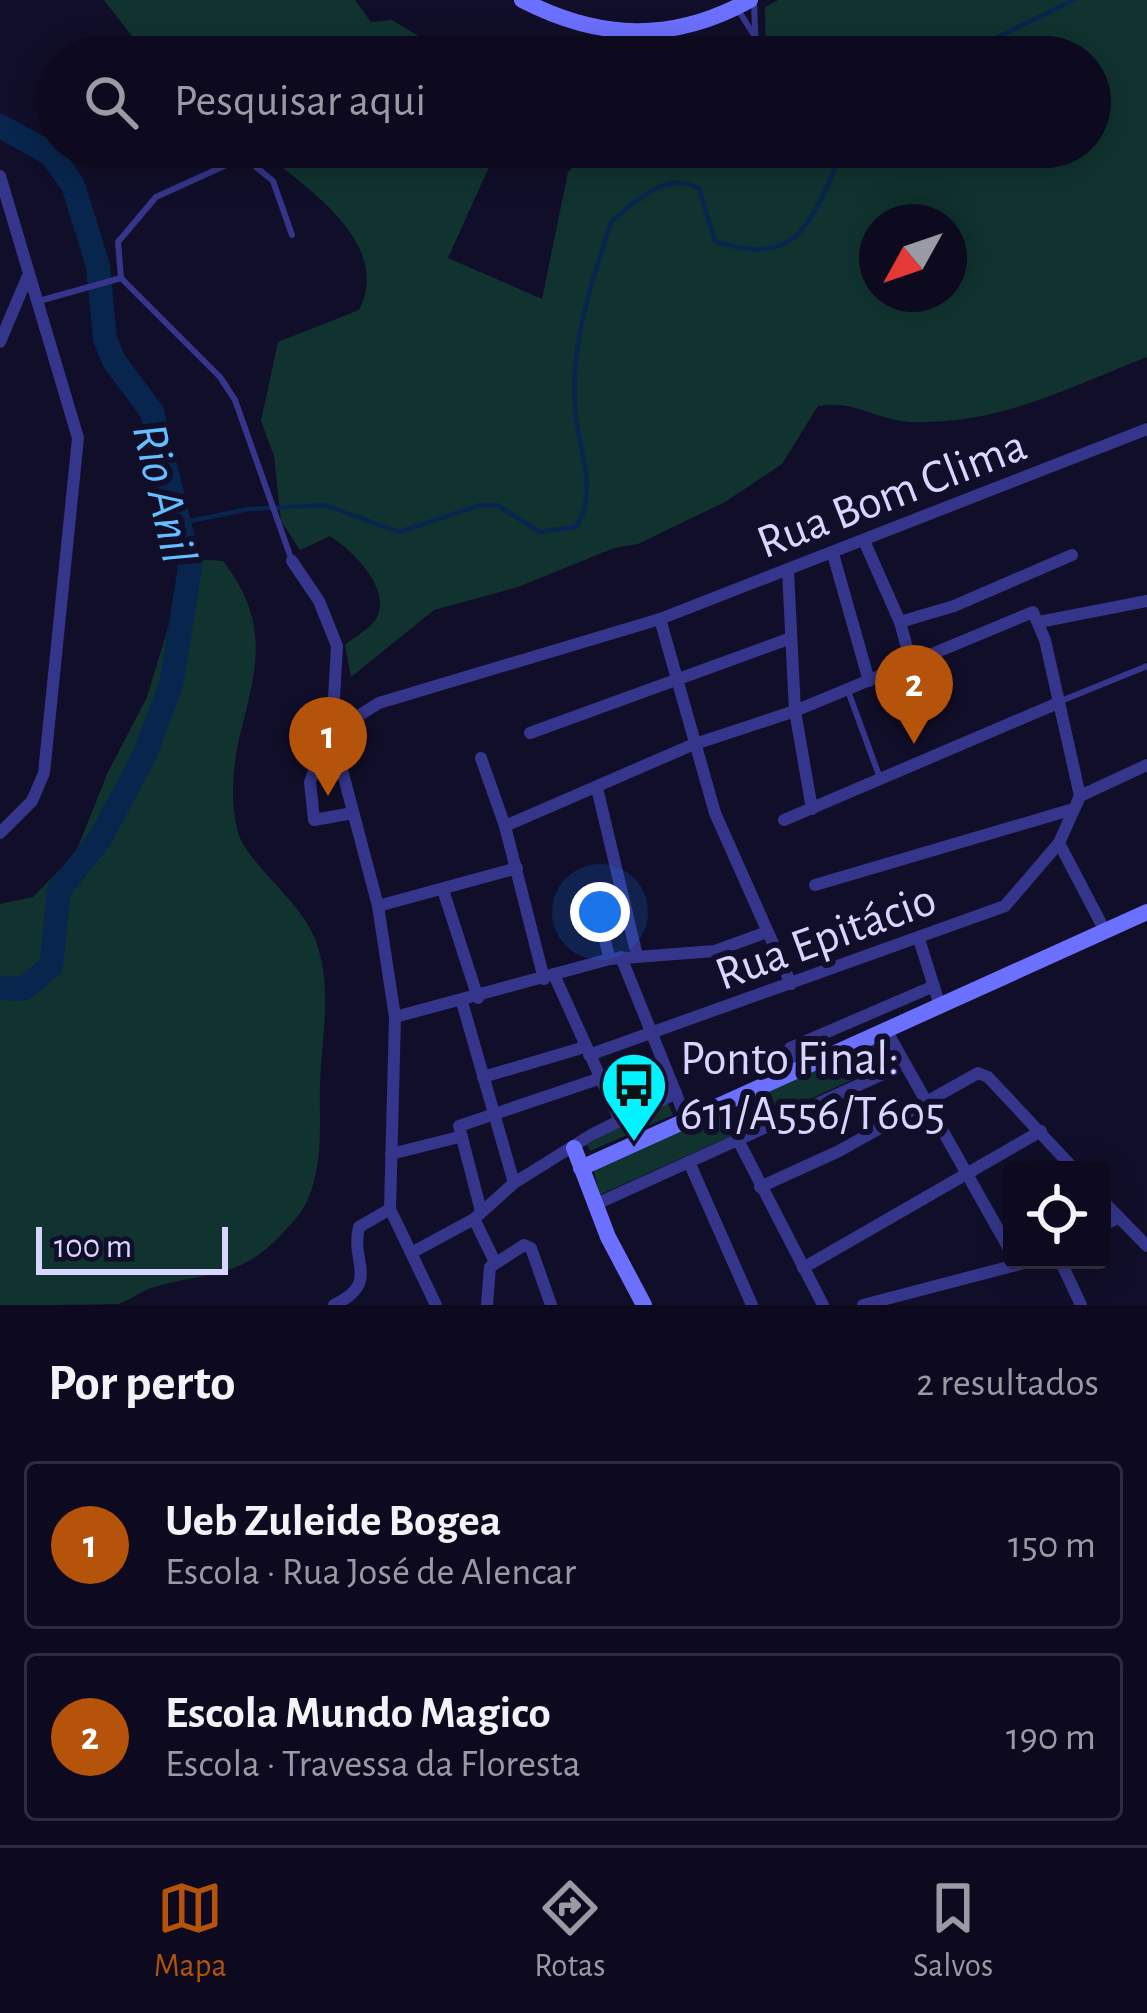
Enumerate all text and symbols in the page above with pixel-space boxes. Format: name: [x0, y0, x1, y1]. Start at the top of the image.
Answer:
search box: [36, 36, 1111, 168]
icon: search: [78, 69, 144, 135]
text: Pesquisar aqui: [174, 79, 426, 124]
north arrow: [859, 204, 967, 312]
water label: Rio Anil: [123, 419, 204, 569]
street label: Rua Bom Clima: [751, 422, 1033, 568]
pin: 2: [875, 645, 953, 744]
pin: 1: [289, 697, 367, 796]
street label: Rua Epitácio: [709, 876, 943, 1000]
your location: [570, 882, 630, 942]
place label: Ponto Final: 611/A556/T605: [680, 1036, 945, 1139]
bus stop icon: Ponto Final: 611/A556/T605: [599, 1050, 669, 1144]
map controls: [1003, 1161, 1111, 1269]
button: locate: [1003, 1161, 1111, 1269]
scale bar: [36, 1221, 228, 1274]
text: 100 m: [54, 1231, 132, 1264]
text: Por perto: [48, 1358, 235, 1409]
text: 2 resultados: [916, 1364, 1099, 1403]
text: Ueb Zuleide Bogea: [165, 1499, 501, 1544]
text: 1: [83, 1526, 97, 1565]
text: 150 m: [1008, 1526, 1096, 1565]
text: Escola · Rua José de Alencar: [165, 1553, 576, 1592]
text: Escola Mundo Magico: [165, 1691, 551, 1736]
text: 2: [81, 1718, 99, 1757]
text: 190 m: [1006, 1718, 1096, 1757]
text: Escola · Travessa da Floresta: [165, 1745, 581, 1784]
tab: Mapa: [154, 1875, 227, 1987]
tab: Rotas: [534, 1875, 606, 1987]
tab: Salvos: [913, 1875, 993, 1987]

